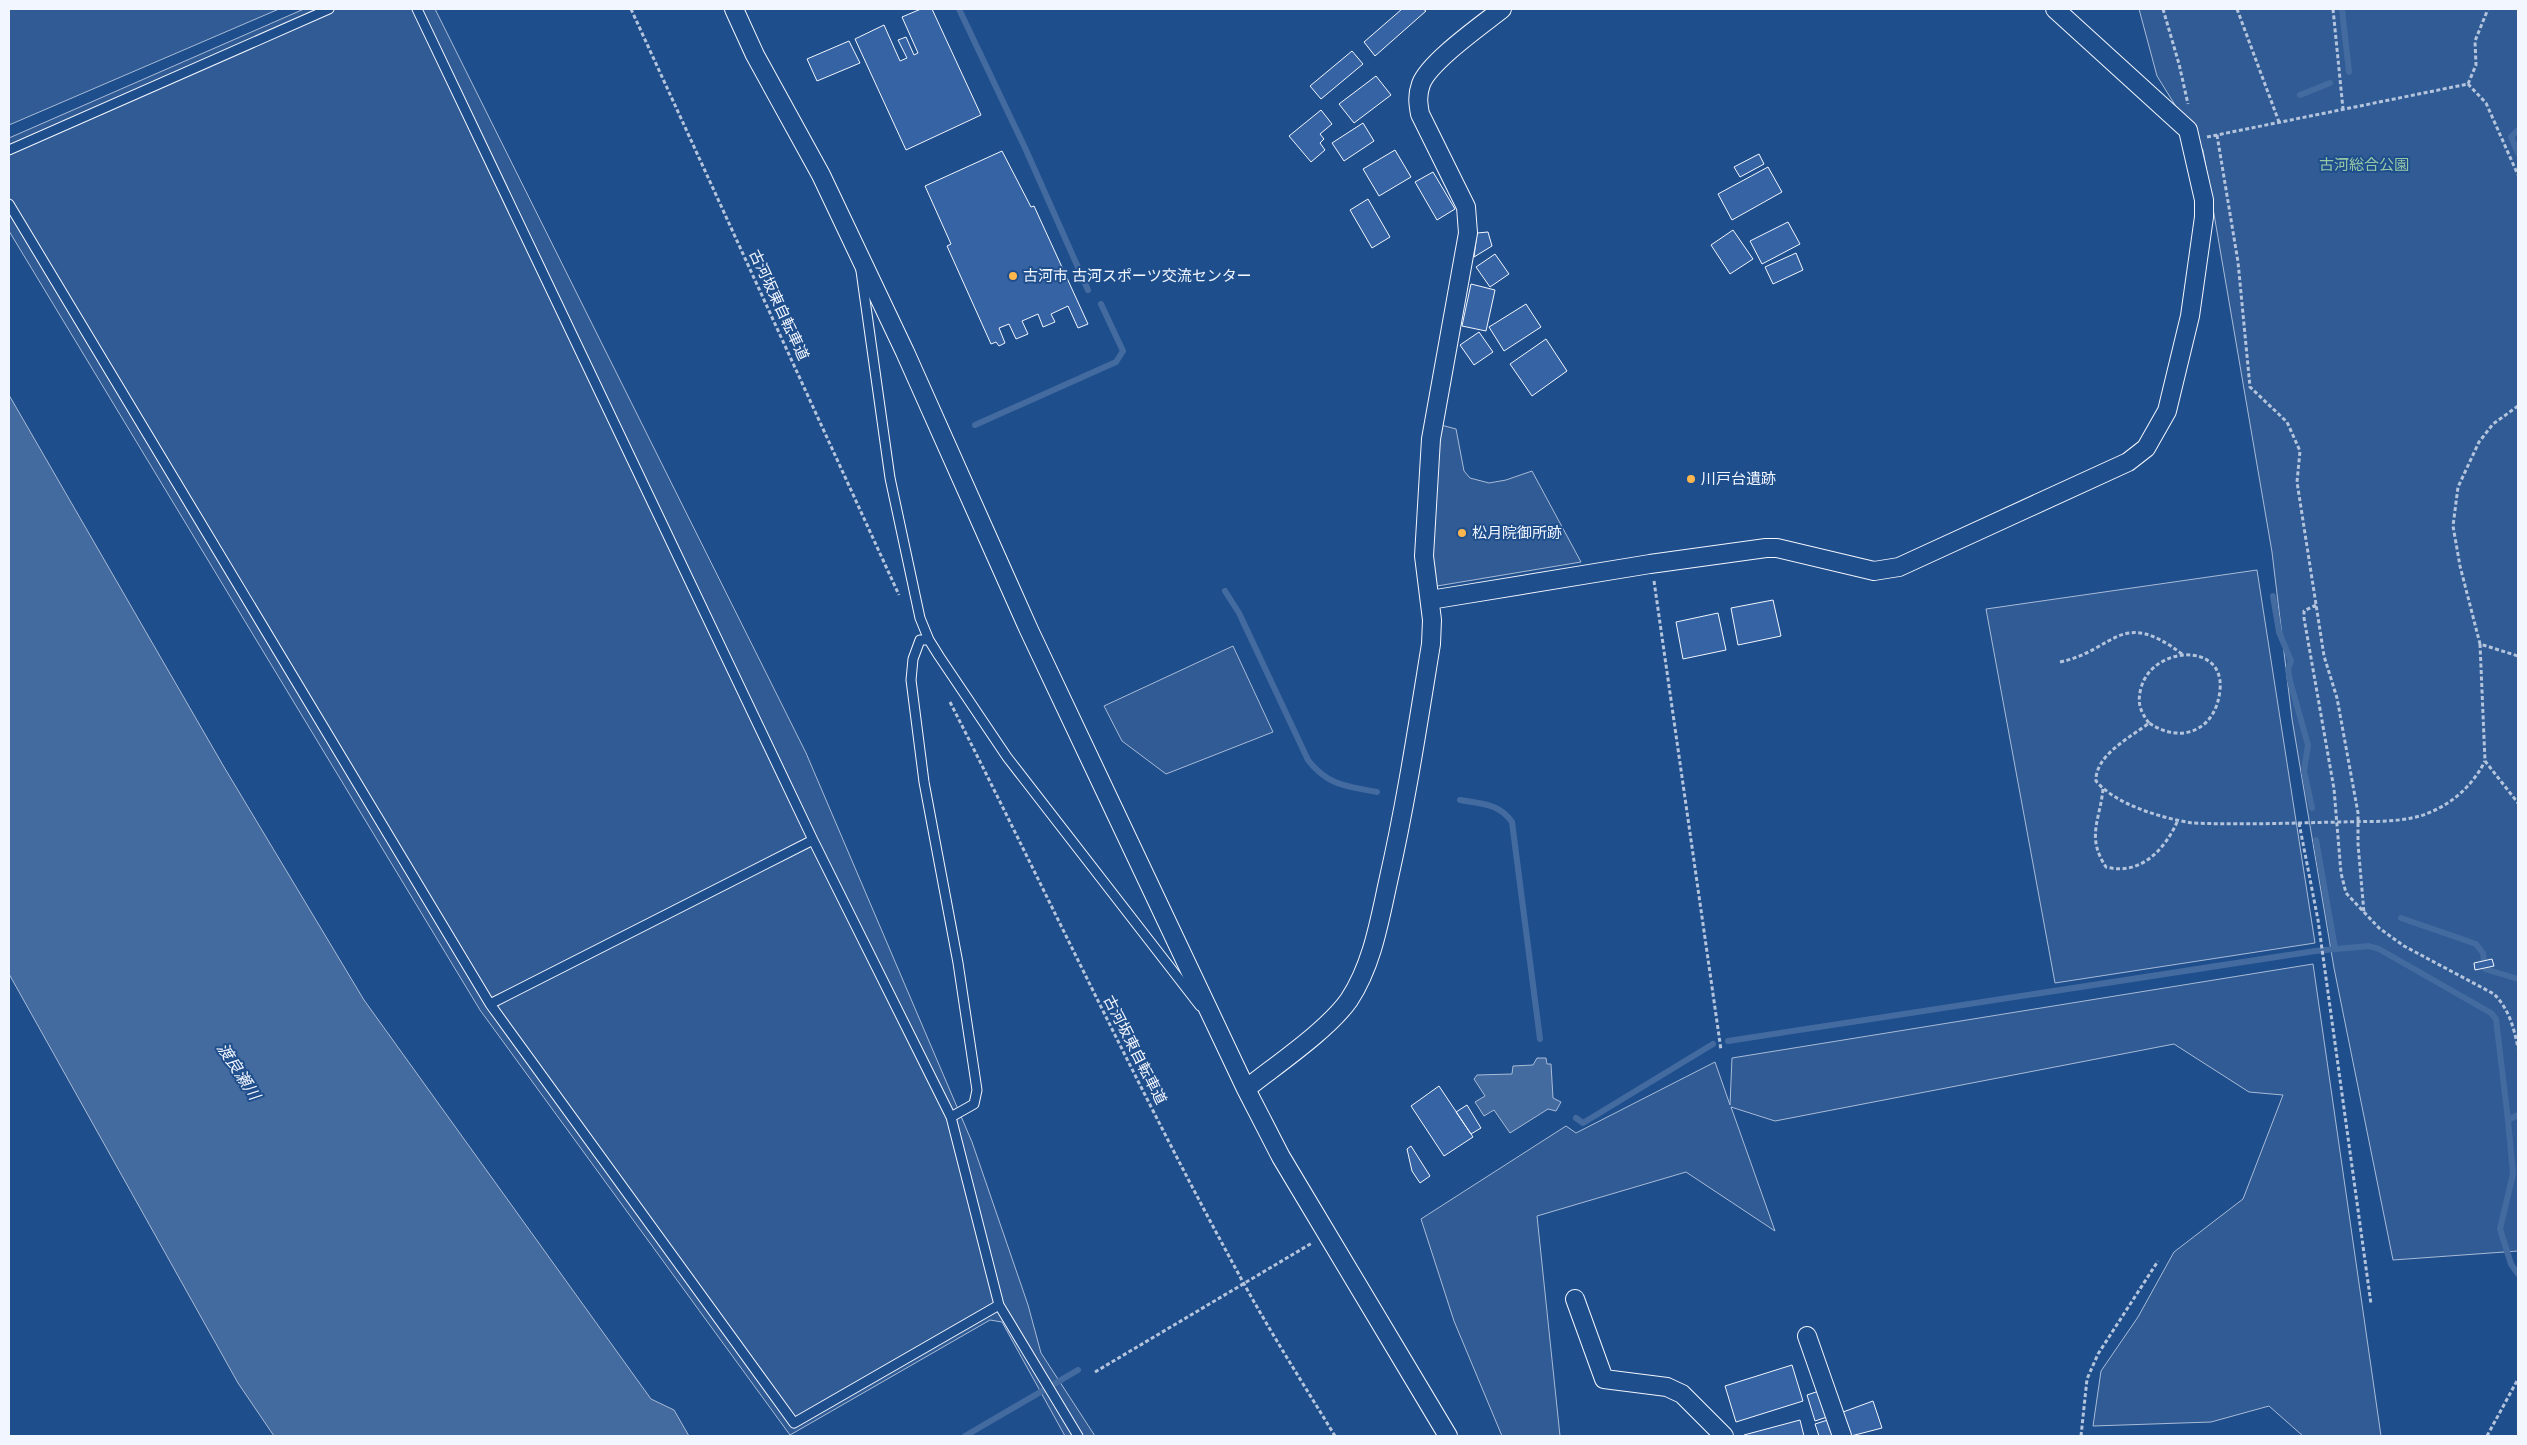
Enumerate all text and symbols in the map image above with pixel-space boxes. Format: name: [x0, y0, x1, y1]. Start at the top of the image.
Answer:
park label: 古河総合公園: [2319, 154, 2409, 175]
street label: 古河坂東自転車道: [745, 246, 814, 364]
place label: 古河市 古河スポーツ交流センター: [1023, 265, 1252, 286]
marker: 古河市 古河スポーツ交流センター: [1007, 270, 1019, 282]
place label: 川戸台遺跡: [1701, 468, 1776, 489]
marker: 川戸台遺跡: [1685, 473, 1697, 485]
place label: 松月院御所跡: [1472, 522, 1562, 543]
marker: 松月院御所跡: [1456, 527, 1468, 539]
street label: 古河坂東自転車道: [1099, 992, 1172, 1108]
water label: 渡良瀬川: [212, 1038, 267, 1106]

